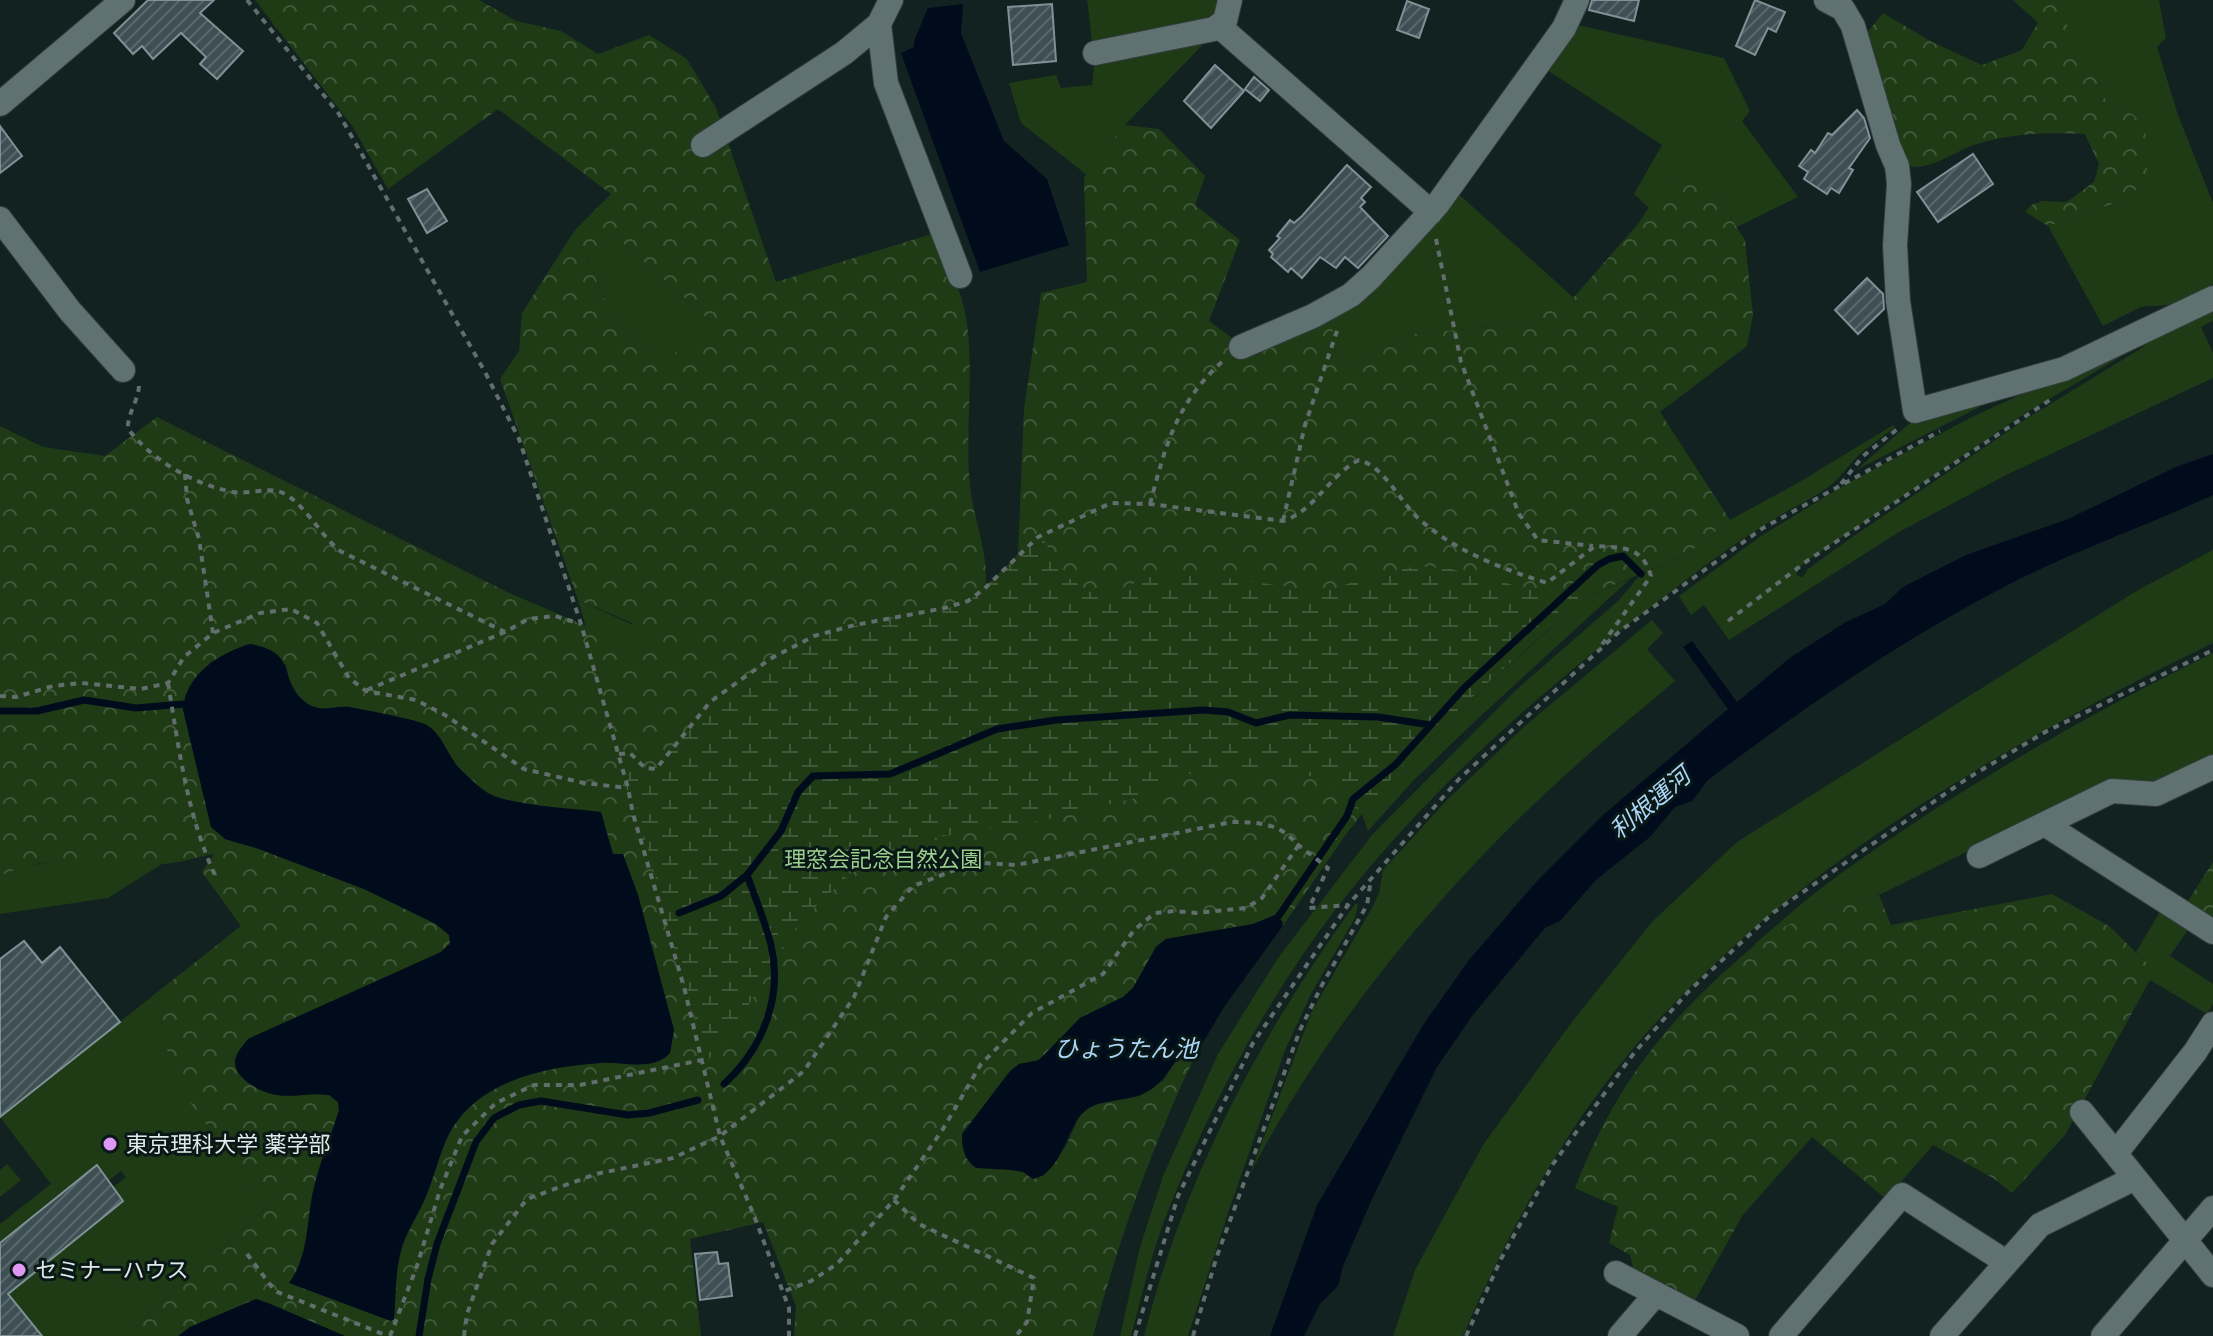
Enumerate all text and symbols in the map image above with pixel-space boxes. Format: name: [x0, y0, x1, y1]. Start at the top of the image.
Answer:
water label: 利根運河: [1602, 756, 1701, 847]
park label: 理窓会記念自然公園: [784, 843, 982, 875]
water label: ひょうたん池: [1054, 1031, 1200, 1066]
place label: 東京理科大学 薬学部: [126, 1128, 331, 1160]
marker: 東京理科大学 薬学部: [101, 1135, 119, 1153]
place label: セミナーハウス: [35, 1254, 189, 1286]
marker: セミナーハウス: [10, 1261, 28, 1279]

